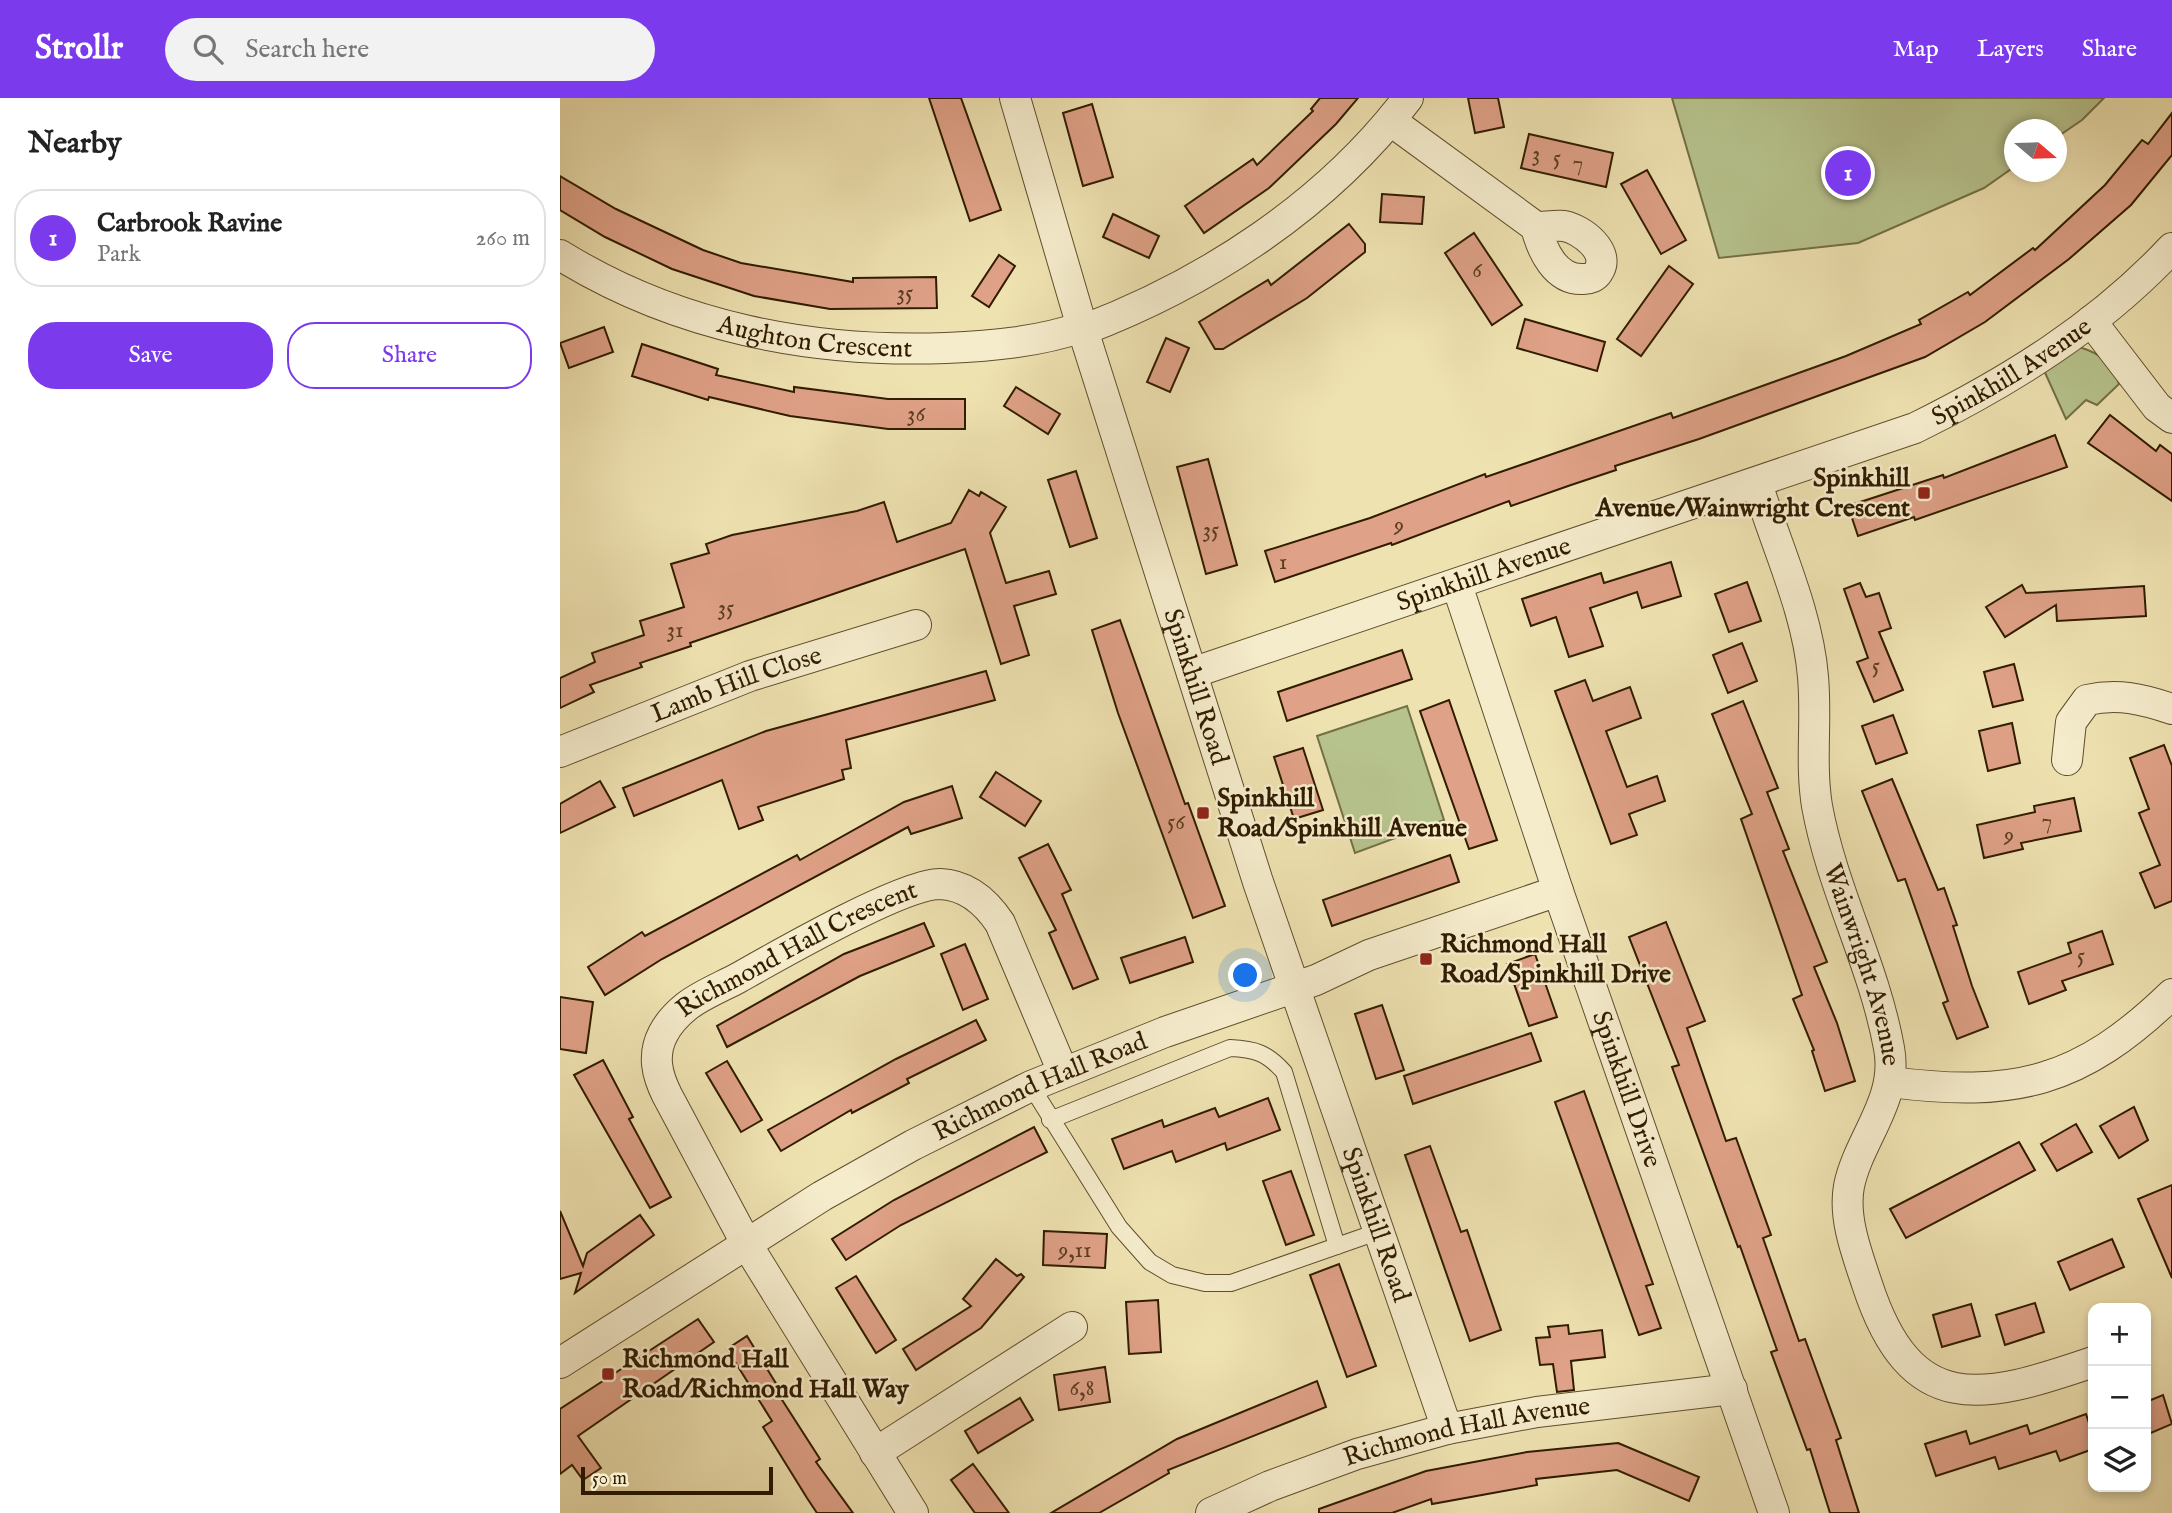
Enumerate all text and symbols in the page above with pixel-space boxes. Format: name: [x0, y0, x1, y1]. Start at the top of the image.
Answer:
search box: [165, 18, 655, 81]
text: Strollr: [35, 28, 123, 70]
icon: search: [189, 30, 227, 68]
text: Search here: [245, 33, 369, 66]
text: Map: [1893, 34, 1939, 65]
text: Layers: [1977, 34, 2044, 65]
text: Share: [2082, 34, 2137, 65]
north arrow: [2004, 119, 2067, 182]
text: Nearby: [28, 125, 121, 163]
house number: 3: [1532, 140, 1540, 169]
house number: 5: [1553, 144, 1561, 173]
pin: 1: [1825, 147, 1871, 199]
house number: 7: [1573, 149, 1583, 178]
text: Carbrook Ravine: [97, 207, 282, 240]
text: 1: [49, 224, 57, 253]
text: 260 m: [475, 224, 530, 253]
text: Park: [97, 240, 141, 269]
house number: 6: [1472, 256, 1483, 285]
house number: 35: [897, 279, 913, 308]
street label: Aughton Crescent: [713, 307, 912, 365]
street label: Spinkhill Avenue: [1926, 310, 2098, 433]
button: Save: [28, 322, 273, 389]
button: Share: [287, 322, 532, 389]
house number: 36: [907, 400, 926, 429]
place label: Spinkhill Avenue/Wainwright Crescent: [1595, 462, 1911, 525]
marker: Spinkhill Avenue/Wainwright Crescent: [1916, 485, 1932, 501]
house number: 9: [1393, 511, 1404, 540]
house number: 35: [1203, 516, 1219, 545]
street label: Spinkhill Avenue: [1392, 529, 1575, 619]
house number: 1: [1279, 548, 1287, 577]
house number: 35: [718, 594, 734, 623]
street label: Spinkhill Road: [1156, 605, 1236, 769]
house number: 31: [666, 616, 684, 645]
street label: Lamb Hill Close: [646, 638, 826, 730]
house number: 5: [1872, 652, 1880, 681]
place label: Spinkhill Road/Spinkhill Avenue: [1217, 782, 1467, 845]
marker: Spinkhill Road/Spinkhill Avenue: [1195, 805, 1211, 821]
house number: 7: [2042, 807, 2052, 836]
house number: 56: [1167, 808, 1186, 837]
house number: 9: [2003, 821, 2014, 850]
street label: Wainwright Avenue: [1816, 859, 1907, 1067]
street label: Richmond Hall Crescent: [669, 873, 922, 1025]
place label: Richmond Hall Road/Spinkhill Drive: [1440, 928, 1671, 991]
house number: 5: [2077, 942, 2085, 971]
marker: Richmond Hall Road/Spinkhill Drive: [1418, 951, 1434, 967]
your location: [1228, 958, 1262, 992]
street label: Spinkhill Drive: [1584, 1007, 1669, 1172]
street label: Richmond Hall Road: [927, 1024, 1152, 1149]
street label: Spinkhill Road: [1334, 1143, 1418, 1306]
house number: 9,11: [1057, 1236, 1092, 1265]
map controls: [2088, 1303, 2151, 1492]
button: +: [2088, 1303, 2151, 1366]
place label: Richmond Hall Road/Richmond Hall Way: [622, 1343, 910, 1406]
marker: Richmond Hall Road/Richmond Hall Way: [600, 1366, 616, 1382]
button: −: [2088, 1366, 2151, 1429]
house number: 6,8: [1070, 1374, 1094, 1403]
street label: Richmond Hall Avenue: [1339, 1389, 1592, 1474]
button: layers: [2088, 1429, 2151, 1492]
scale bar: [581, 1464, 774, 1496]
text: 50 m: [592, 1467, 627, 1491]

